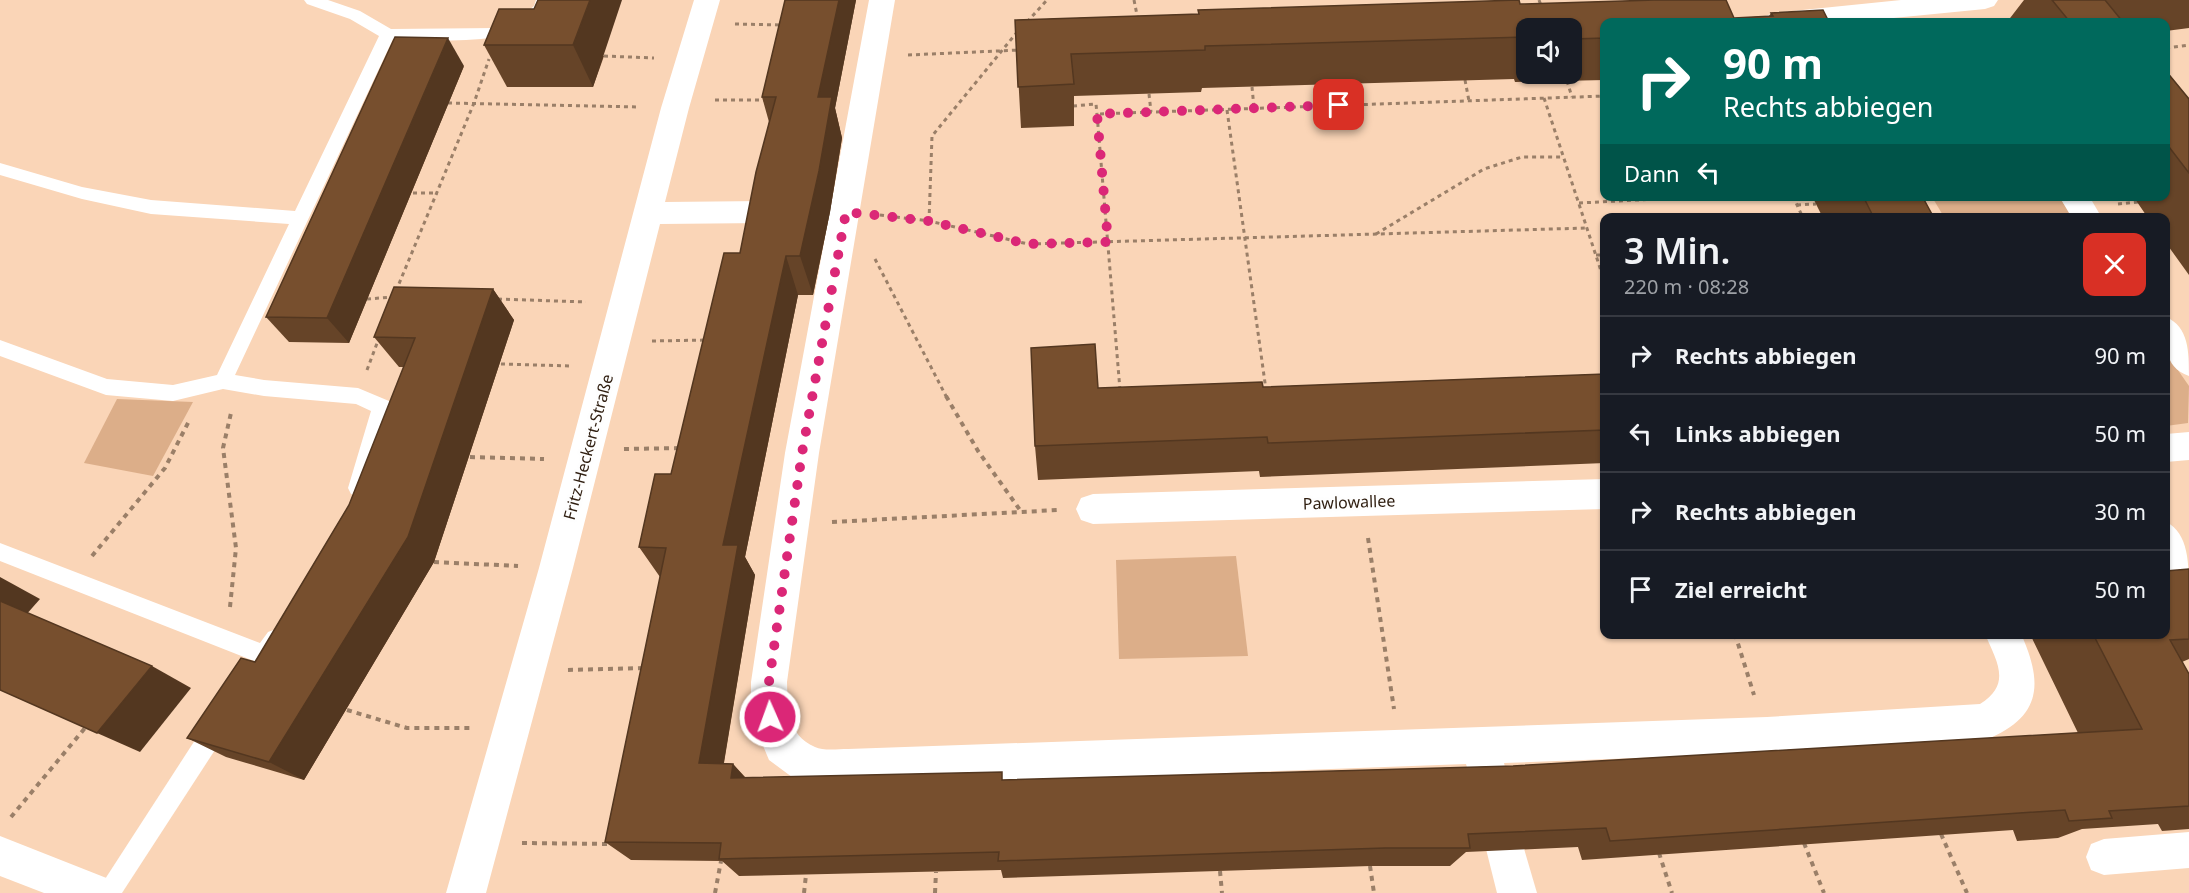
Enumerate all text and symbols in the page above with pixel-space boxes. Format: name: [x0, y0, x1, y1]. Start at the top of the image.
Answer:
map controls: [1516, 18, 1582, 84]
button: sound: [1516, 18, 1582, 84]
text: 90 m: [1723, 34, 1823, 91]
icon: right: [1624, 42, 1702, 120]
pin: [1313, 79, 1364, 130]
icon: arrive: [1322, 88, 1355, 121]
text: Rechts abbiegen: [1723, 88, 1933, 125]
icon: left: [1692, 156, 1725, 189]
text: Dann: [1624, 158, 1680, 188]
text: 3 Min.: [1624, 226, 1731, 275]
button: close: [2083, 233, 2146, 296]
text: 220 m · 08:28: [1624, 273, 1749, 300]
icon: right: [1624, 339, 1657, 372]
text: Rechts abbiegen: [1675, 340, 1857, 370]
text: 90 m: [2095, 340, 2146, 370]
street label: Fritz-Heckert-Straße: [558, 372, 618, 522]
icon: left: [1624, 417, 1657, 450]
text: Links abbiegen: [1675, 418, 1841, 448]
text: 50 m: [2095, 418, 2146, 448]
street label: Pawlowallee: [1302, 489, 1396, 515]
icon: right: [1624, 495, 1657, 528]
text: Rechts abbiegen: [1675, 496, 1857, 526]
text: 30 m: [2095, 496, 2146, 526]
icon: arrive: [1624, 573, 1657, 606]
text: Ziel erreicht: [1675, 574, 1807, 604]
text: 50 m: [2095, 574, 2146, 604]
position arrow: [738, 685, 802, 749]

